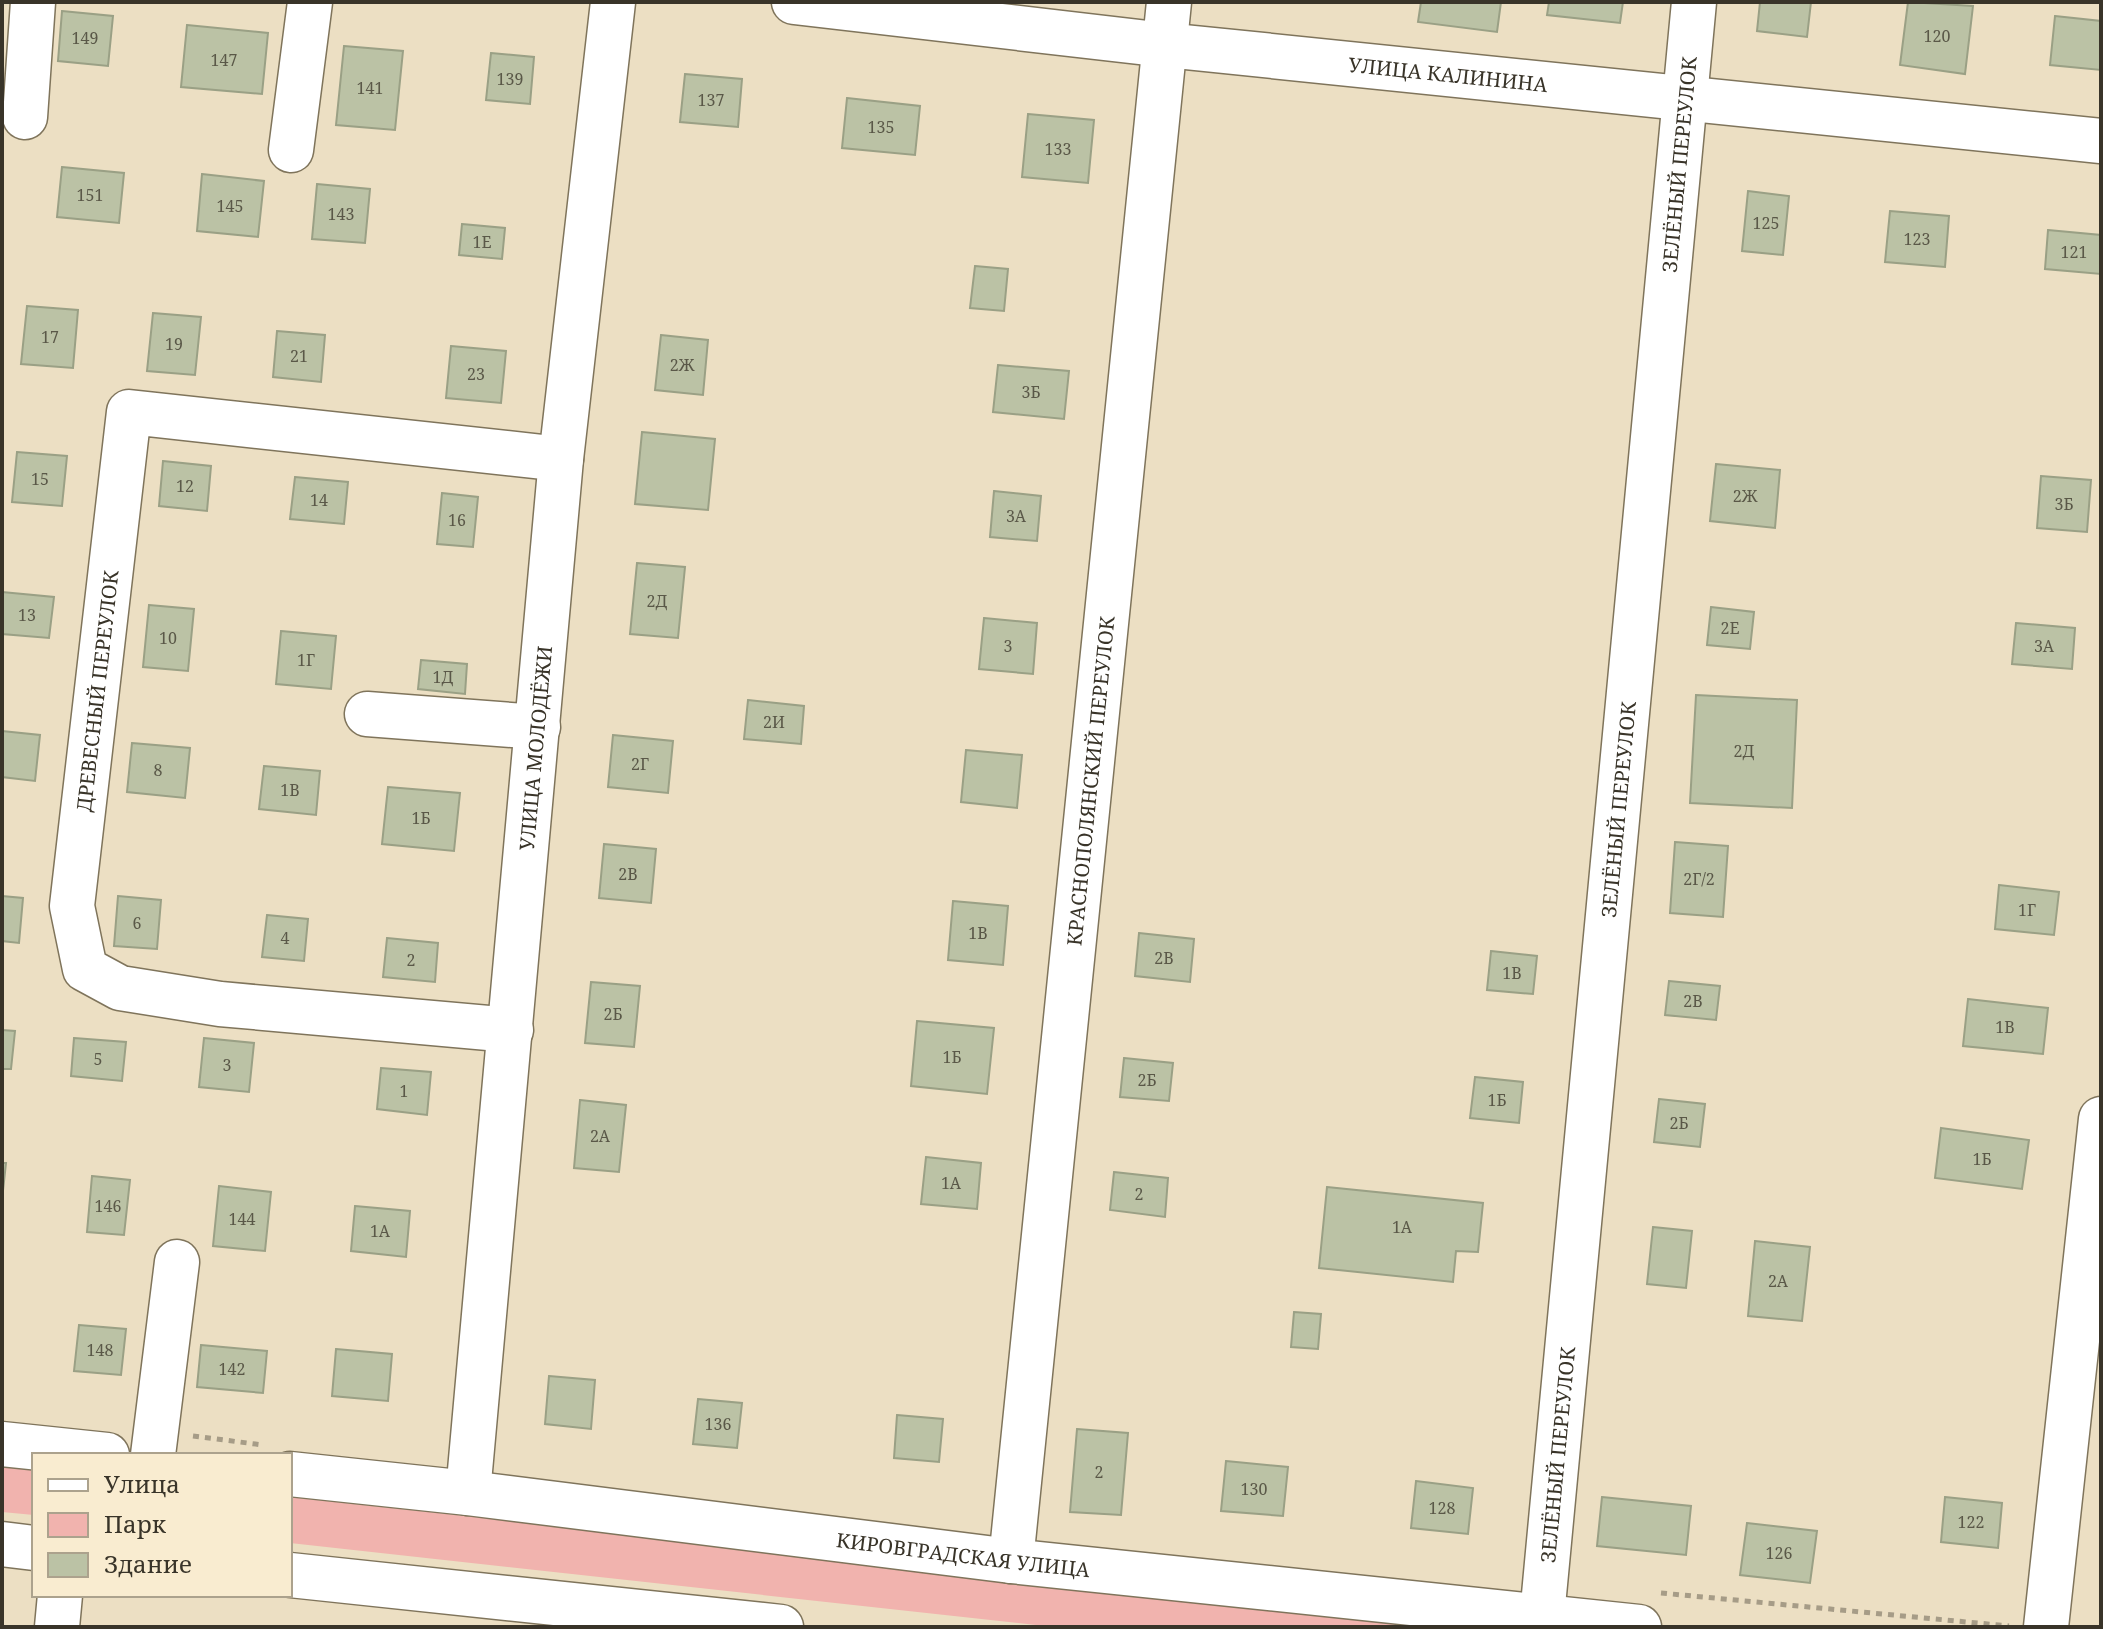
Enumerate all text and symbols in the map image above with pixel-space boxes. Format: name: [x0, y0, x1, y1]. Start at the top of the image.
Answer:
house number: 120: [1924, 25, 1950, 47]
house number: 149: [72, 27, 98, 49]
house number: 147: [211, 49, 237, 71]
street label: УЛИЦА КАЛИНИНА: [1347, 50, 1550, 98]
street label: ЗЕЛЁНЫЙ ПЕРЕУЛОК: [1655, 54, 1702, 274]
house number: 139: [497, 68, 523, 90]
house number: 141: [357, 77, 383, 99]
house number: 137: [698, 89, 724, 111]
house number: 135: [868, 116, 894, 138]
house number: 133: [1045, 138, 1071, 160]
house number: 151: [77, 184, 103, 206]
house number: 145: [217, 195, 243, 217]
house number: 143: [328, 203, 354, 225]
house number: 125: [1753, 212, 1779, 234]
house number: 123: [1904, 228, 1930, 250]
house number: 1Е: [473, 231, 492, 253]
house number: 121: [2061, 241, 2087, 263]
house number: 17: [41, 326, 59, 348]
house number: 19: [165, 333, 183, 355]
house number: 21: [290, 345, 308, 367]
house number: 2Ж: [670, 354, 695, 376]
house number: 23: [467, 363, 485, 385]
house number: 3Б: [1021, 381, 1041, 403]
house number: 15: [31, 468, 49, 490]
house number: 12: [176, 475, 194, 497]
house number: 2Ж: [1733, 485, 1758, 507]
house number: 14: [310, 489, 328, 511]
house number: 3Б: [2054, 493, 2074, 515]
house number: 3А: [1006, 505, 1027, 527]
house number: 16: [448, 509, 466, 531]
street label: ДРЕВЕСНЫЙ ПЕРЕУЛОК: [69, 568, 124, 813]
house number: 2Д: [647, 590, 668, 612]
house number: 13: [18, 604, 36, 626]
street label: КРАСНОПОЛЯНСКИЙ ПЕРЕУЛОК: [1060, 614, 1120, 947]
house number: 2Е: [1721, 617, 1740, 639]
house number: 10: [159, 627, 177, 649]
house number: 3: [1004, 635, 1013, 657]
house number: 3А: [2034, 635, 2055, 657]
street label: УЛИЦА МОЛОДЁЖИ: [512, 645, 558, 851]
house number: 1Г: [297, 649, 315, 671]
house number: 1Д: [433, 666, 454, 688]
street label: ЗЕЛЁНЫЙ ПЕРЕУЛОК: [1594, 699, 1642, 919]
house number: 2И: [763, 711, 785, 733]
house number: 2Д: [1734, 740, 1755, 762]
house number: 2Г: [631, 753, 649, 775]
house number: 8: [154, 759, 163, 781]
house number: 1В: [280, 779, 300, 801]
house number: 1Б: [411, 807, 431, 829]
house number: 2В: [618, 863, 638, 885]
house number: 2Г/2: [1683, 868, 1715, 890]
house number: 1Г: [2018, 899, 2036, 921]
house number: 6: [133, 912, 142, 934]
house number: 1В: [968, 922, 988, 944]
house number: 4: [281, 927, 290, 949]
house number: 2В: [1154, 947, 1174, 969]
house number: 2: [407, 949, 415, 971]
house number: 1В: [1502, 962, 1522, 984]
house number: 2В: [1683, 990, 1703, 1012]
house number: 2Б: [603, 1003, 623, 1025]
house number: 1В: [1995, 1016, 2015, 1038]
house number: 1Б: [942, 1046, 962, 1068]
house number: 5: [94, 1048, 102, 1070]
house number: 3: [223, 1054, 232, 1076]
house number: 2Б: [1137, 1069, 1157, 1091]
house number: 1: [400, 1080, 408, 1102]
house number: 1Б: [1487, 1089, 1507, 1111]
house number: 2Б: [1669, 1112, 1689, 1134]
house number: 2А: [590, 1125, 611, 1147]
house number: 1Б: [1972, 1148, 1992, 1170]
house number: 1А: [941, 1172, 962, 1194]
house number: 2: [1135, 1183, 1143, 1205]
house number: 146: [95, 1195, 121, 1217]
house number: 144: [229, 1208, 255, 1230]
house number: 1А: [1392, 1216, 1413, 1238]
house number: 1А: [370, 1220, 391, 1242]
house number: 2А: [1768, 1270, 1789, 1292]
house number: 148: [87, 1339, 113, 1361]
street label: ЗЕЛЁНЫЙ ПЕРЕУЛОК: [1534, 1345, 1581, 1564]
house number: 142: [219, 1358, 245, 1380]
house number: 136: [705, 1413, 731, 1435]
legend: [32, 1453, 292, 1597]
house number: 2: [1095, 1461, 1103, 1483]
text: Улица: [104, 1467, 180, 1500]
house number: 130: [1241, 1478, 1267, 1500]
house number: 128: [1429, 1497, 1455, 1519]
text: Парк: [104, 1507, 167, 1540]
house number: 122: [1958, 1511, 1984, 1533]
street label: КИРОВГРАДСКАЯ УЛИЦА: [835, 1526, 1092, 1583]
house number: 126: [1766, 1542, 1792, 1564]
text: Здание: [104, 1547, 192, 1580]

